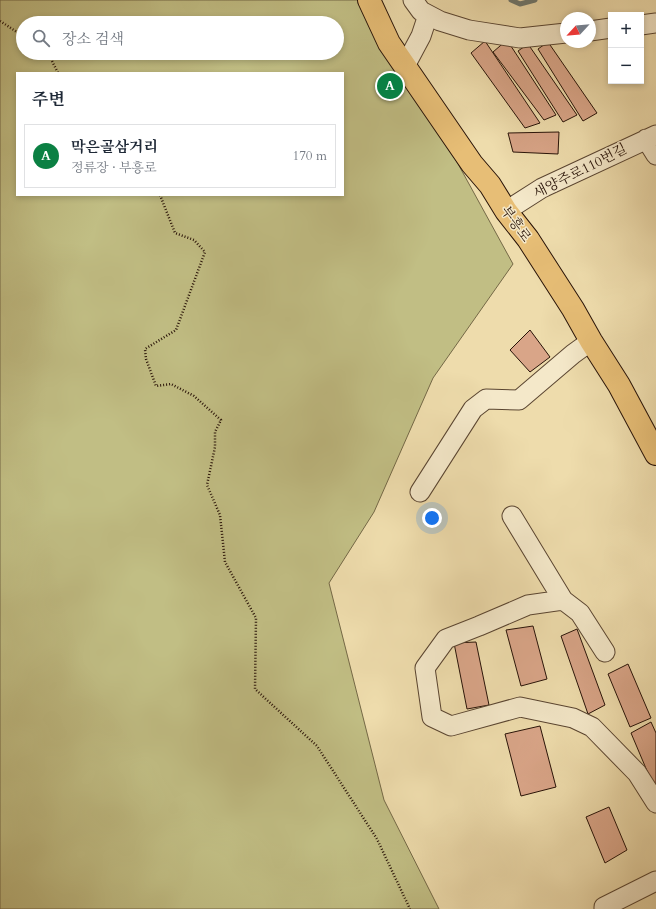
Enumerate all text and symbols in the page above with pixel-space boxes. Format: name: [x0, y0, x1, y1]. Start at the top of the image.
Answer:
north arrow: [560, 12, 596, 48]
map controls: [608, 12, 644, 84]
button: +: [608, 12, 644, 48]
search box: [16, 16, 344, 60]
icon: search: [30, 27, 52, 49]
text: 장소 검색: [62, 29, 124, 49]
button: −: [608, 48, 644, 84]
pin: A: [377, 71, 403, 101]
text: 주변: [32, 88, 65, 111]
text: 막은골삼거리: [71, 137, 158, 157]
street label: 새양주로110번길: [530, 139, 630, 203]
text: A: [41, 147, 51, 165]
text: 170 m: [293, 147, 327, 165]
text: 정류장 · 부흥로: [71, 159, 157, 177]
street label: 부흥로: [496, 202, 536, 246]
your location: [422, 508, 442, 528]

